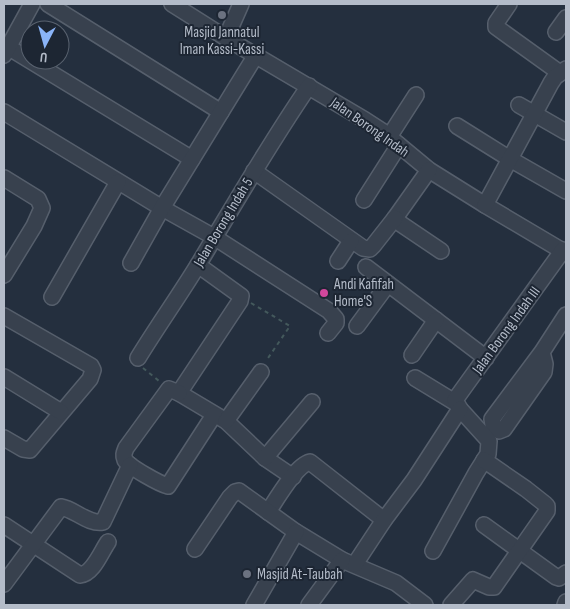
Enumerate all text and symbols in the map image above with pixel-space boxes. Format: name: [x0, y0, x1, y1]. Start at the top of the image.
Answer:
marker: Masjid Jannatul Iman Kassi-Kassi: [216, 9, 228, 21]
north arrow: [20, 20, 70, 70]
place label: Masjid Jannatul Iman Kassi-Kassi: [180, 23, 264, 59]
text: U: [39, 49, 48, 66]
street label: Jalan Borong Indah: [326, 93, 413, 162]
street label: Jalan Borong Indah 5: [189, 174, 257, 271]
place label: Andi Kafifah Home'S: [333, 275, 394, 311]
street label: Jalan Borong Indah III: [468, 283, 545, 379]
marker: Andi Kafifah Home'S: [318, 287, 330, 299]
place label: Masjid At-Taubah: [257, 565, 343, 584]
marker: Masjid At-Taubah: [241, 568, 253, 580]

